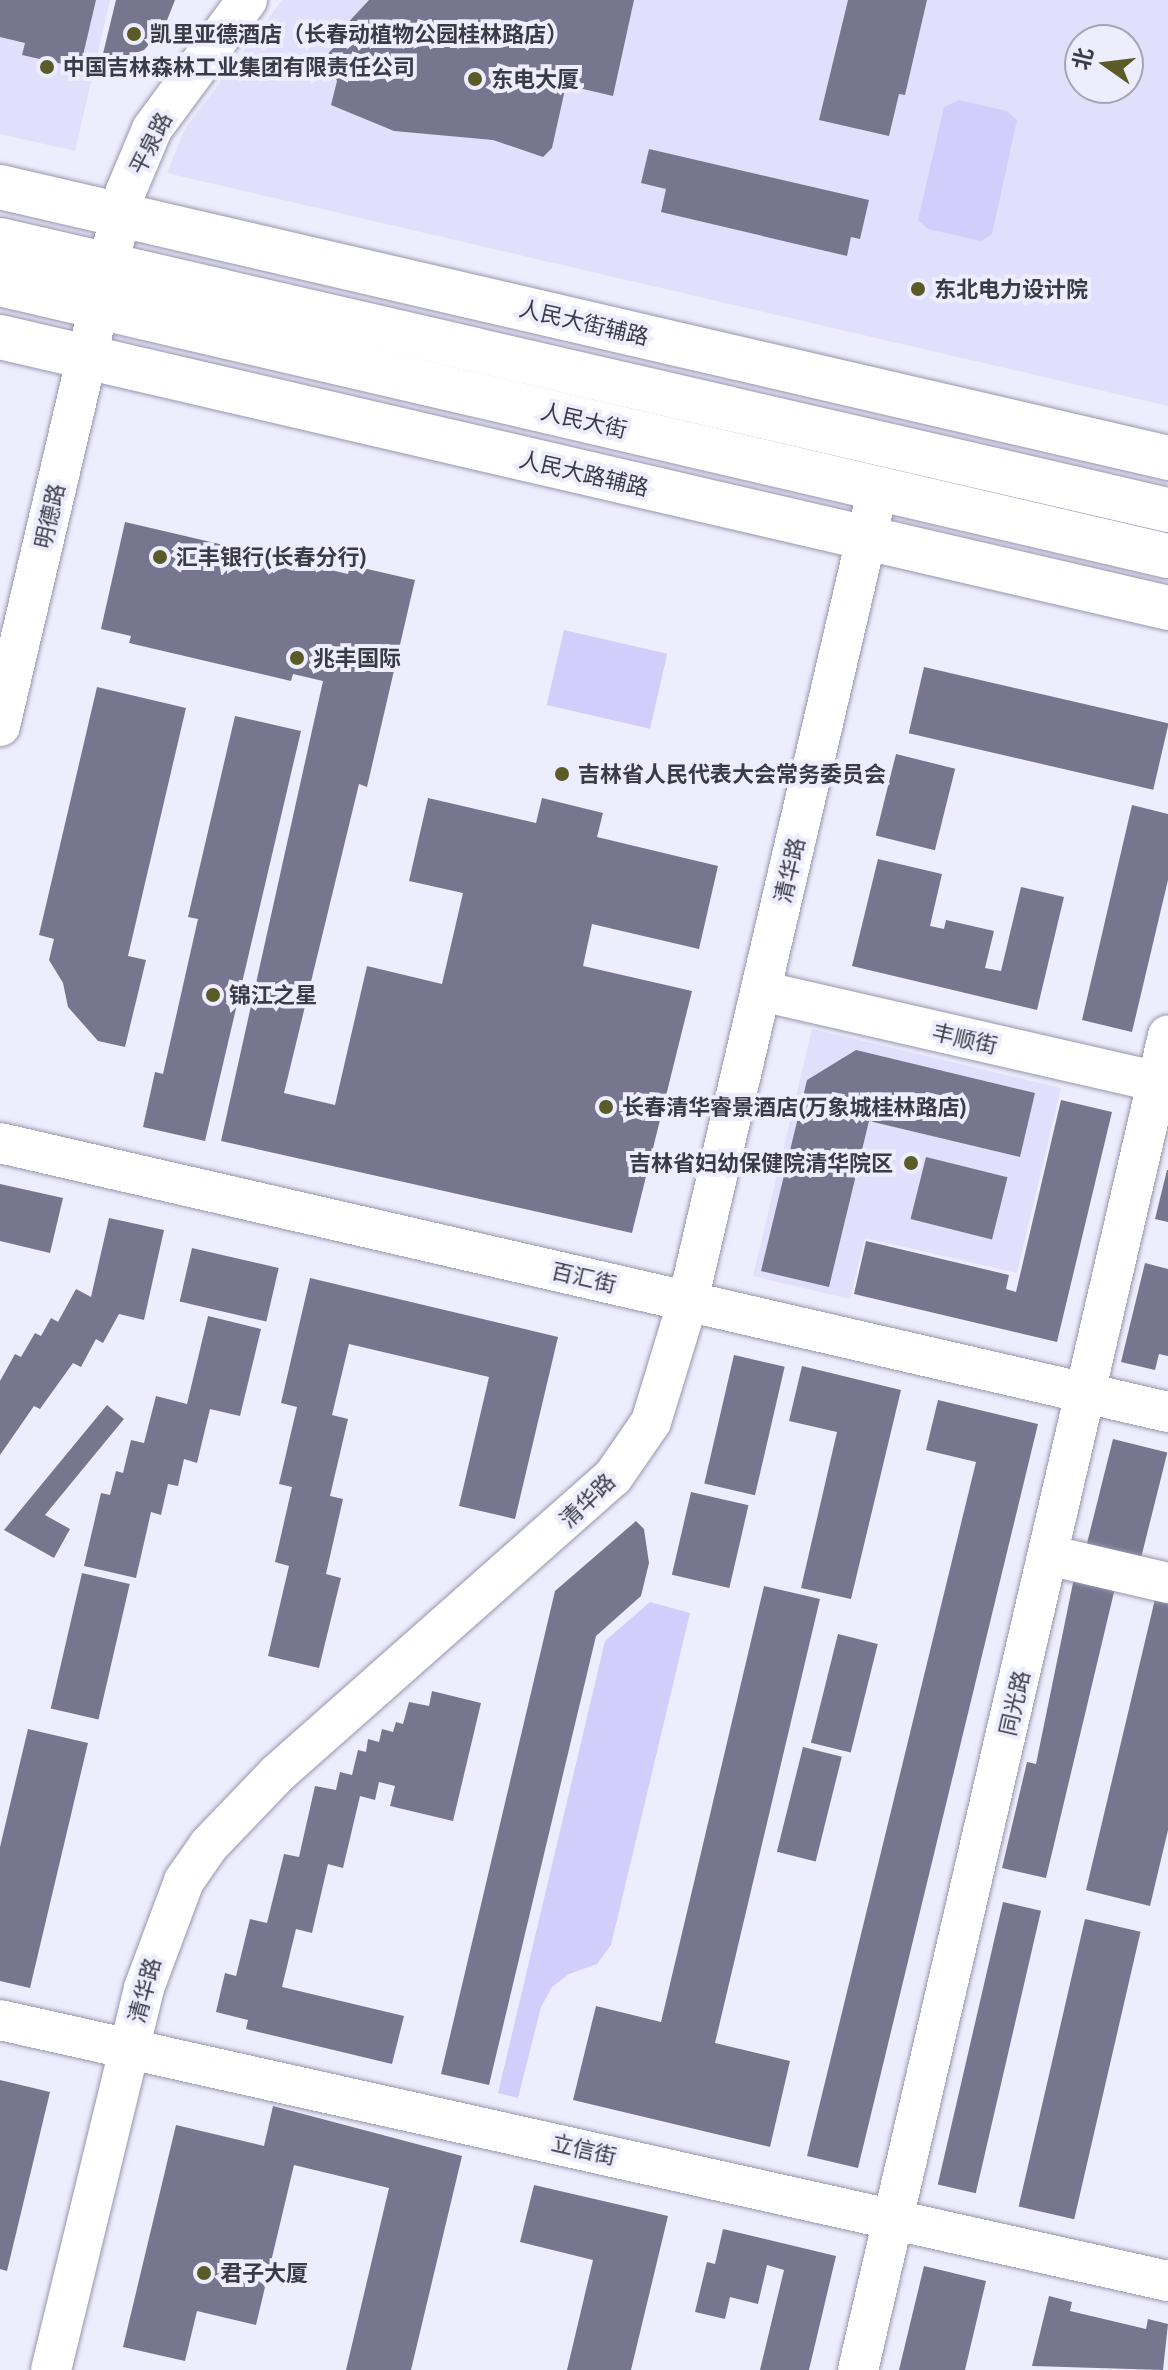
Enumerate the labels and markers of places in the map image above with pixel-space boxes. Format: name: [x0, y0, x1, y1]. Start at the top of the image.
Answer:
place label: 凯里亚德酒店（长春动植物公园桂林路店）: [150, 21, 568, 47]
marker: 凯里亚德酒店（长春动植物公园桂林路店）: [125, 25, 143, 43]
place label: 中国吉林森林工业集团有限责任公司: [63, 54, 415, 80]
marker: 中国吉林森林工业集团有限责任公司: [38, 58, 56, 76]
place label: 东电大厦: [491, 66, 579, 92]
marker: 东电大厦: [466, 70, 484, 88]
place label: 东北电力设计院: [934, 276, 1088, 302]
marker: 东北电力设计院: [909, 280, 927, 298]
place label: 汇丰银行(长春分行): [176, 544, 367, 570]
marker: 汇丰银行(长春分行): [151, 548, 169, 566]
place label: 兆丰国际: [313, 645, 401, 671]
marker: 兆丰国际: [288, 649, 306, 667]
place label: 吉林省人民代表大会常务委员会: [578, 761, 886, 787]
marker: 吉林省人民代表大会常务委员会: [553, 765, 571, 783]
place label: 锦江之星: [229, 982, 317, 1008]
marker: 锦江之星: [204, 986, 222, 1004]
place label: 长春清华睿景酒店(万象城桂林路店): [622, 1094, 967, 1120]
marker: 长春清华睿景酒店(万象城桂林路店): [597, 1098, 615, 1116]
place label: 吉林省妇幼保健院清华院区: [629, 1150, 893, 1176]
marker: 吉林省妇幼保健院清华院区: [900, 1152, 922, 1174]
place label: 君子大厦: [220, 2260, 308, 2286]
marker: 君子大厦: [195, 2264, 213, 2282]

